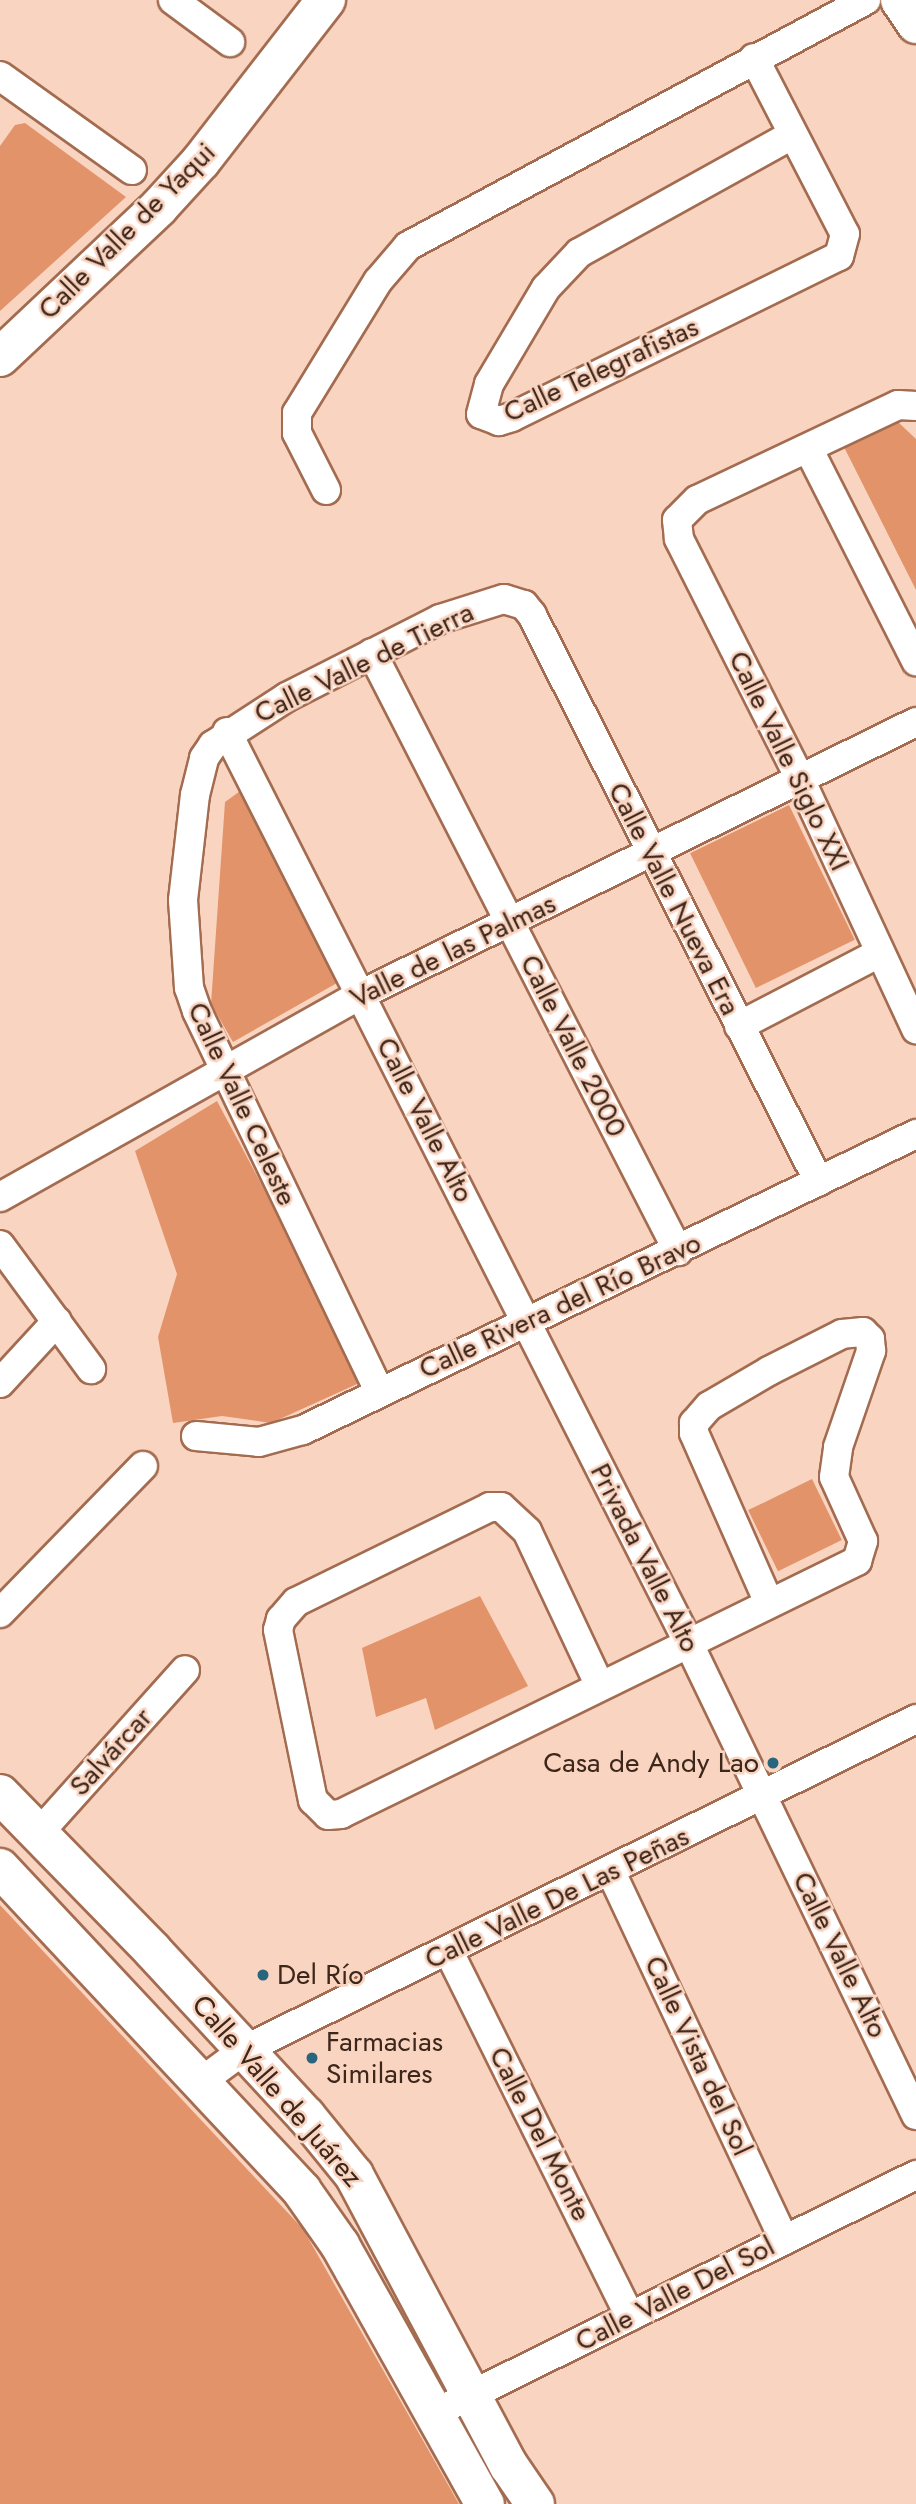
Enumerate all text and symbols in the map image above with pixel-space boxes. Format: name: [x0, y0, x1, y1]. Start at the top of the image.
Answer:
street label: Calle Valle de Yaqui: [32, 136, 222, 326]
street label: Calle Telegrafistas: [498, 310, 704, 430]
street label: Calle Valle de Tierra: [249, 595, 479, 731]
street label: Calle Valle Siglo XXI: [721, 646, 857, 876]
street label: Calle Valle Nueva Era: [601, 777, 747, 1021]
street label: Valle de las Palmas: [345, 887, 561, 1015]
street label: Calle Valle 2000: [513, 949, 633, 1143]
street label: Calle Valle Celeste: [180, 997, 304, 1211]
street label: Calle Valle Alto: [369, 1032, 481, 1208]
street label: Calle Rivera del Río Bravo: [414, 1226, 706, 1386]
street label: Privada Valle Alto: [583, 1458, 707, 1658]
street label: Salvárcar: [63, 1701, 159, 1803]
place label: Casa de Andy Lao: [543, 1746, 759, 1780]
marker: Casa de Andy Lao: [765, 1755, 781, 1771]
street label: Calle Valle De Las Peñas: [420, 1820, 694, 1976]
street label: Calle Valle Alto: [785, 1867, 895, 2043]
street label: Calle Vista del Sol: [637, 1951, 759, 2161]
place label: Del Río: [277, 1958, 364, 1992]
marker: Del Río: [255, 1967, 271, 1983]
street label: Calle Valle de Juárez: [185, 1988, 369, 2194]
place label: Farmacias Similares: [326, 2025, 443, 2091]
street label: Calle Del Monte: [482, 2042, 598, 2226]
marker: Farmacias Similares: [304, 2050, 320, 2066]
street label: Calle Valle Del Sol: [570, 2229, 780, 2359]

